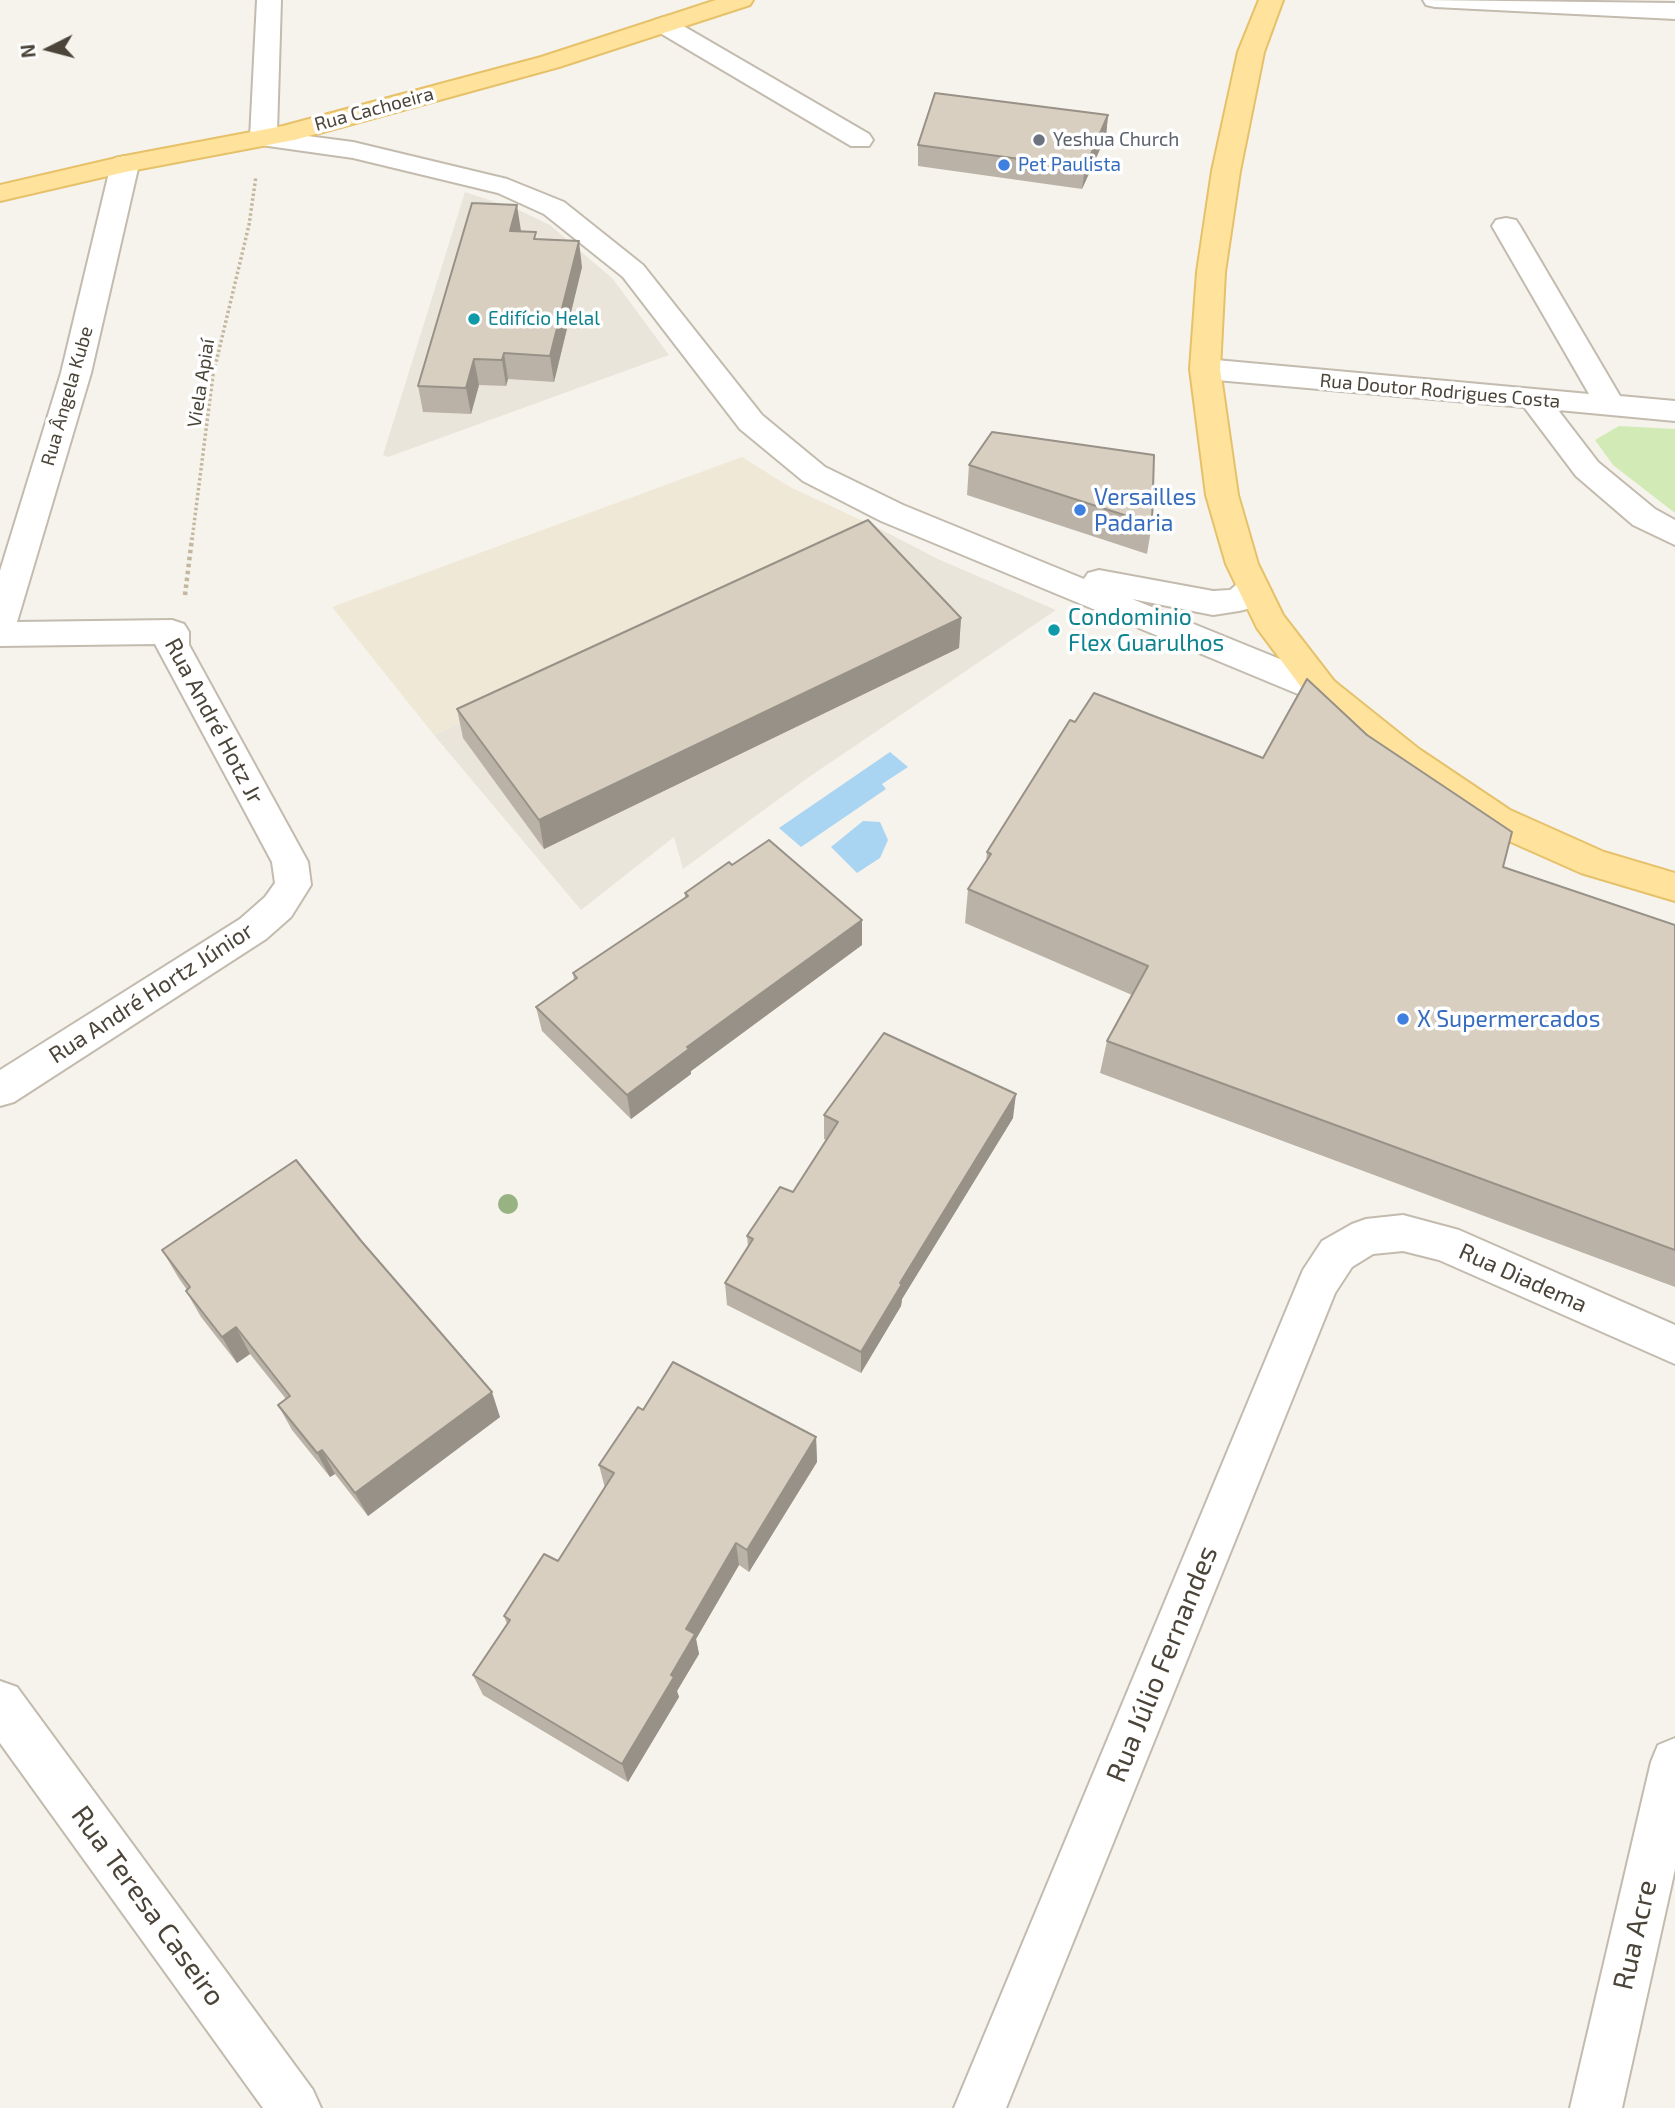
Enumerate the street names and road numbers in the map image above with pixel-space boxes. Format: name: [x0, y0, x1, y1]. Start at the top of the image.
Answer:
street label: Rua Cachoeira: [312, 82, 436, 136]
street label: Rua Ângela Kube: [36, 324, 98, 468]
street label: Viela Apiaí: [183, 337, 219, 429]
street label: Rua Doutor Rodrigues Costa: [1319, 369, 1561, 413]
street label: Rua André Hotz Jr: [159, 634, 269, 808]
street label: Rua André Hortz Júnior: [44, 917, 258, 1069]
street label: Rua Diadema: [1455, 1238, 1591, 1318]
street label: Rua Júlio Fernandes: [1099, 1541, 1225, 1787]
street label: Rua Teresa Caseiro: [64, 1799, 232, 2013]
street label: Rua Acre: [1606, 1877, 1664, 1993]

